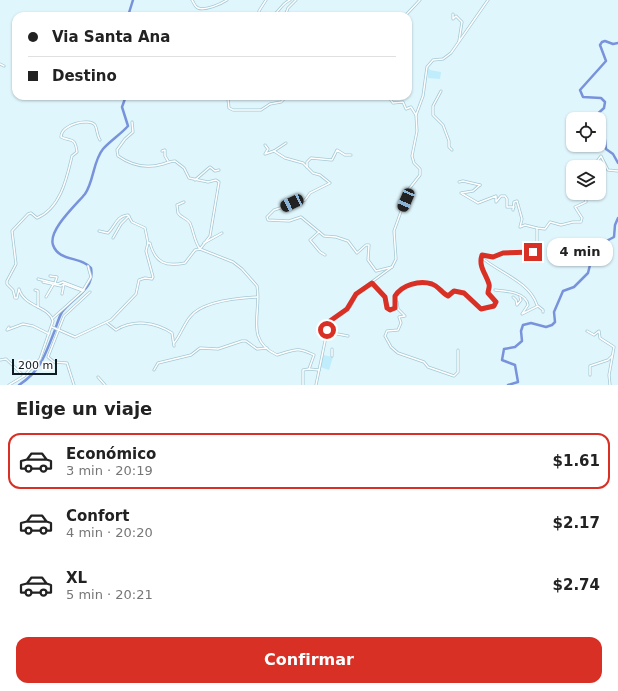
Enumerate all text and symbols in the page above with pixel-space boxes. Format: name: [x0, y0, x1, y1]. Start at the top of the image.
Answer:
text: Via Santa Ana: [52, 28, 170, 46]
text: Destino: [52, 67, 117, 85]
map controls: [566, 112, 606, 200]
button: locate: [566, 112, 606, 152]
button: layers: [566, 160, 606, 200]
car: [396, 187, 416, 213]
car: [279, 192, 305, 214]
callout: 4 min: [547, 238, 613, 266]
route end: [524, 243, 542, 261]
text: 4 min: [560, 244, 600, 259]
route start: [318, 321, 336, 339]
scale bar: [12, 357, 57, 376]
text: 200 m: [18, 359, 53, 372]
text: Elige un viaje: [16, 398, 152, 419]
icon: car: [18, 443, 54, 479]
text: Económico: [66, 445, 156, 463]
text: $1.61: [553, 452, 600, 470]
text: 3 min · 20:19: [66, 463, 153, 478]
icon: car: [18, 505, 54, 541]
text: Confort: [66, 507, 129, 525]
text: $2.17: [553, 514, 600, 532]
text: 4 min · 20:20: [66, 525, 153, 540]
icon: car: [18, 567, 54, 603]
text: XL: [66, 569, 87, 587]
text: $2.74: [553, 576, 600, 594]
text: 5 min · 20:21: [66, 587, 153, 602]
button: Confirmar: [16, 637, 602, 683]

